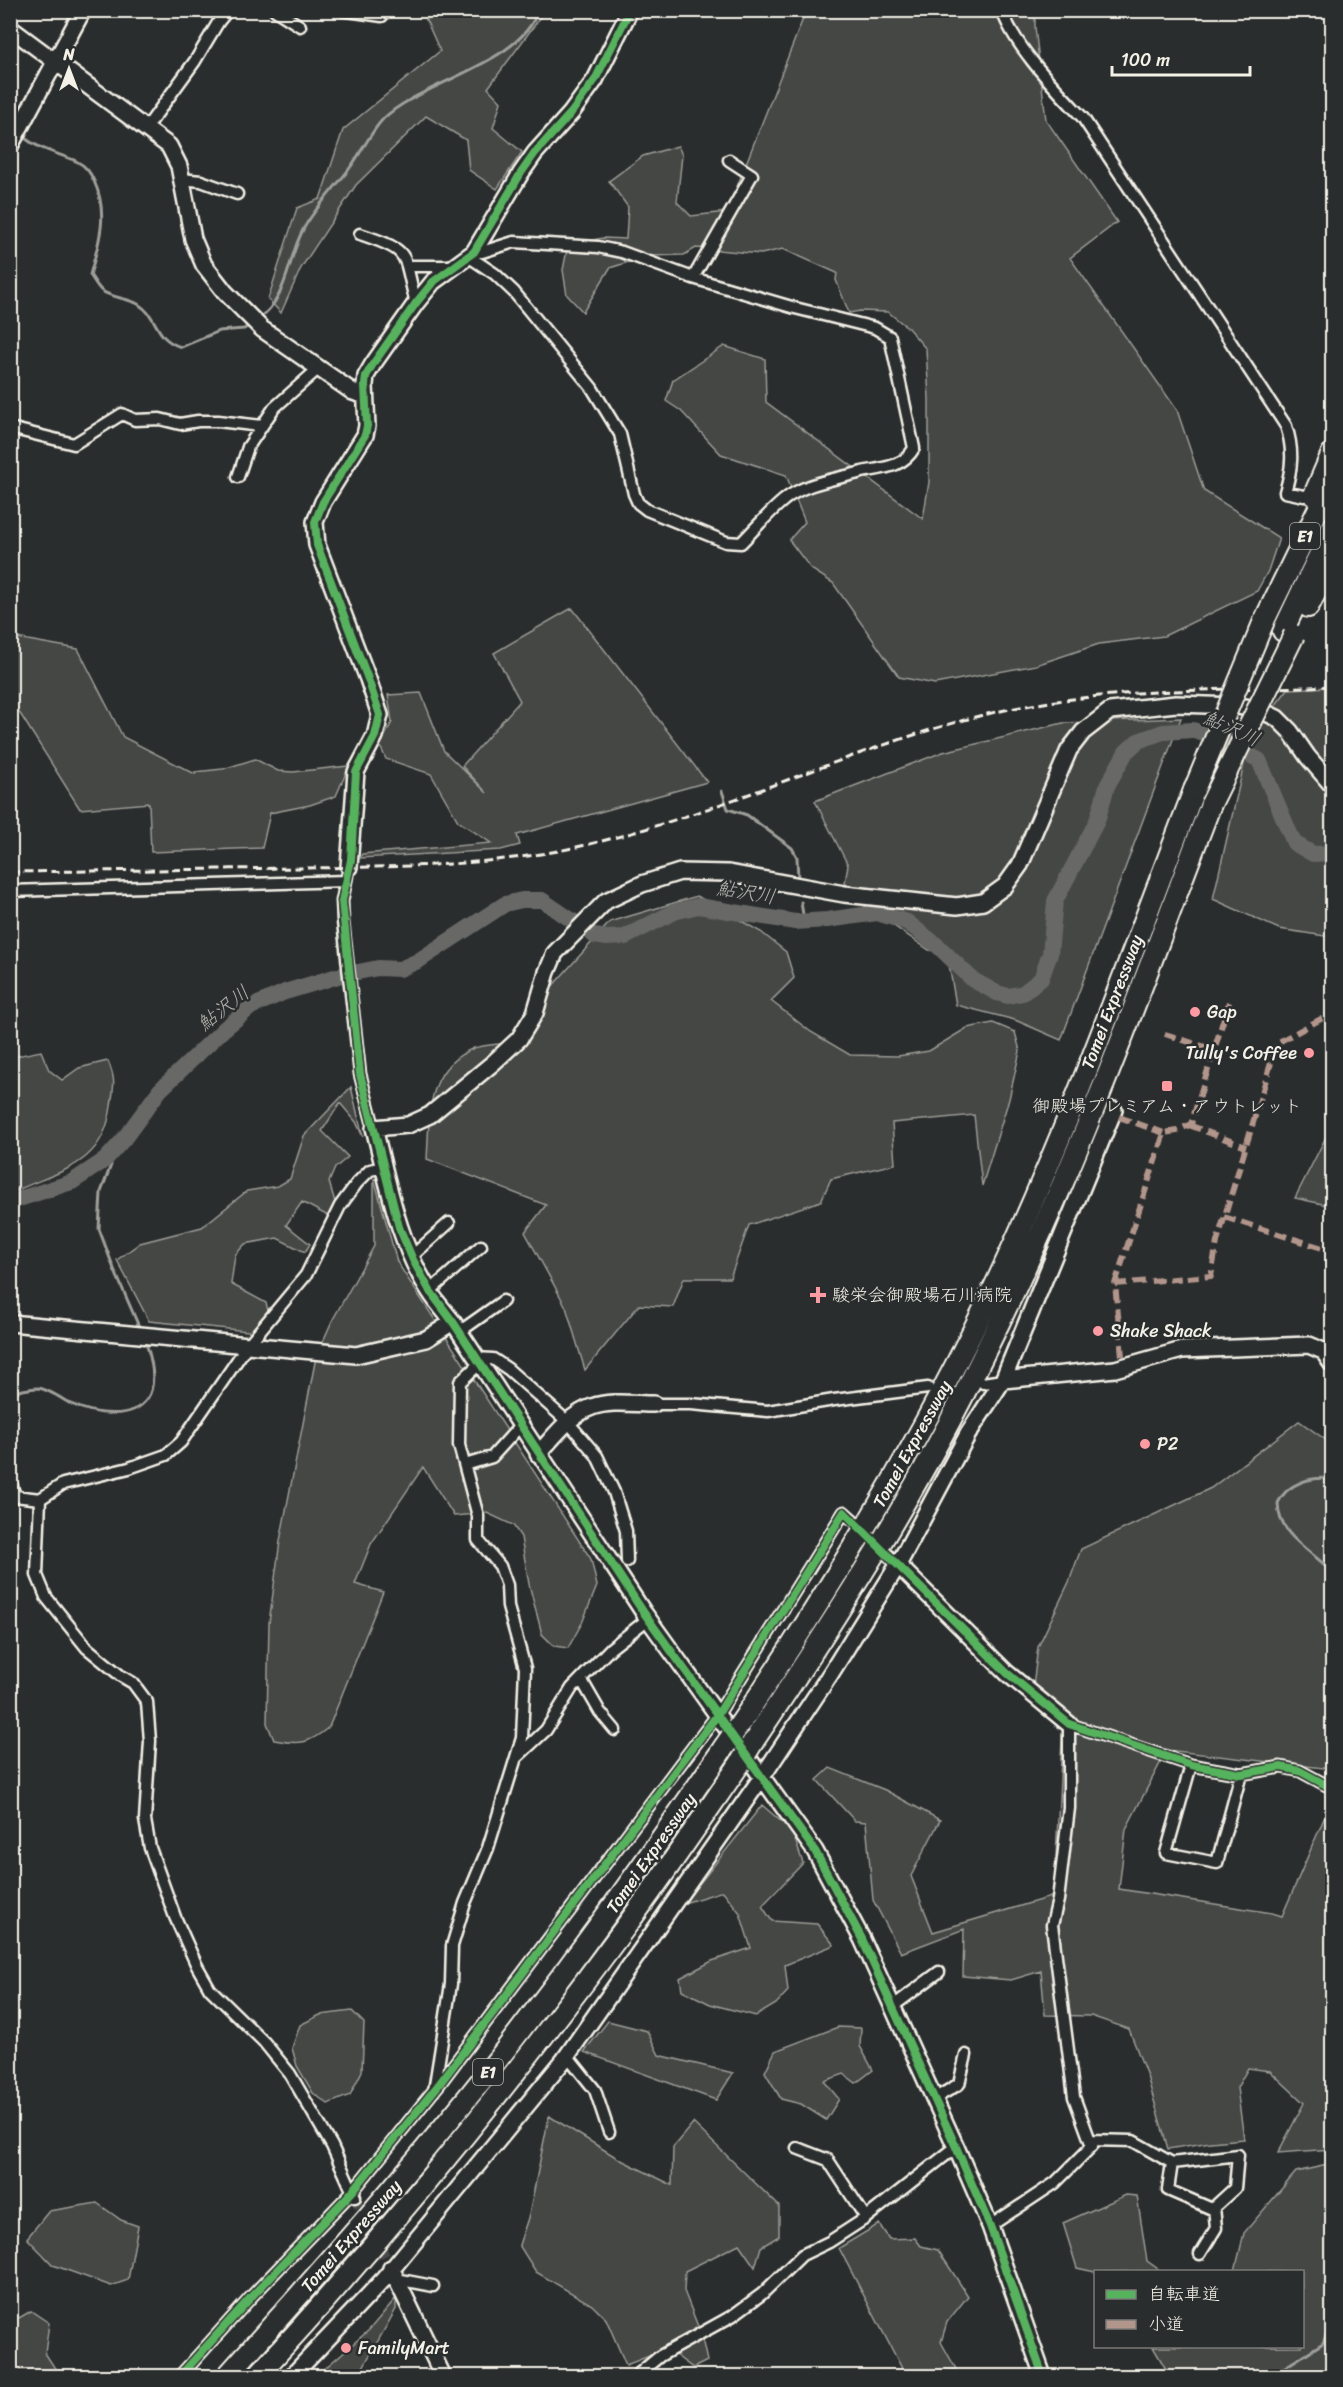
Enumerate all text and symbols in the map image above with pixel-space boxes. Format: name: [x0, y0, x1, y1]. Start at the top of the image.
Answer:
north arrow: [39, 39, 99, 99]
scale bar: [1112, 39, 1250, 77]
text: N: [62, 40, 75, 69]
text: 100 m: [1121, 44, 1170, 76]
road number: E1: [1290, 523, 1320, 549]
water label: 鮎沢川: [1197, 700, 1266, 757]
water label: 鮎沢川: [714, 871, 778, 914]
street label: Tomei Expressway: [1072, 929, 1153, 1074]
water label: 鮎沢川: [189, 976, 258, 1041]
place label: Gap: [1207, 996, 1237, 1028]
marker: Gap: [1188, 1005, 1202, 1019]
place label: Tully's Coffee: [1186, 1037, 1297, 1069]
marker: Tully's Coffee: [1302, 1046, 1316, 1060]
marker: 御殿場プレミアム・アウトレット: [1160, 1079, 1174, 1093]
place label: 御殿場プレミアム・アウトレット: [1032, 1090, 1302, 1122]
place label: 駿栄会御殿場石川病院: [832, 1279, 1012, 1311]
marker: 駿栄会御殿場石川病院: [809, 1286, 827, 1304]
place label: Shake Shack: [1110, 1315, 1212, 1347]
marker: Shake Shack: [1091, 1324, 1105, 1338]
street label: Tomei Expressway: [864, 1374, 961, 1514]
place label: P2: [1157, 1428, 1178, 1460]
marker: P2: [1138, 1437, 1152, 1451]
street label: Tomei Expressway: [597, 1785, 705, 1920]
road number: E1: [473, 2059, 503, 2085]
street label: Tomei Expressway: [292, 2171, 410, 2300]
legend: [1094, 2270, 1304, 2348]
text: 自転車道: [1148, 2278, 1220, 2310]
text: 小道: [1148, 2308, 1184, 2340]
place label: FamilyMart: [358, 2332, 450, 2364]
marker: FamilyMart: [339, 2341, 353, 2355]

